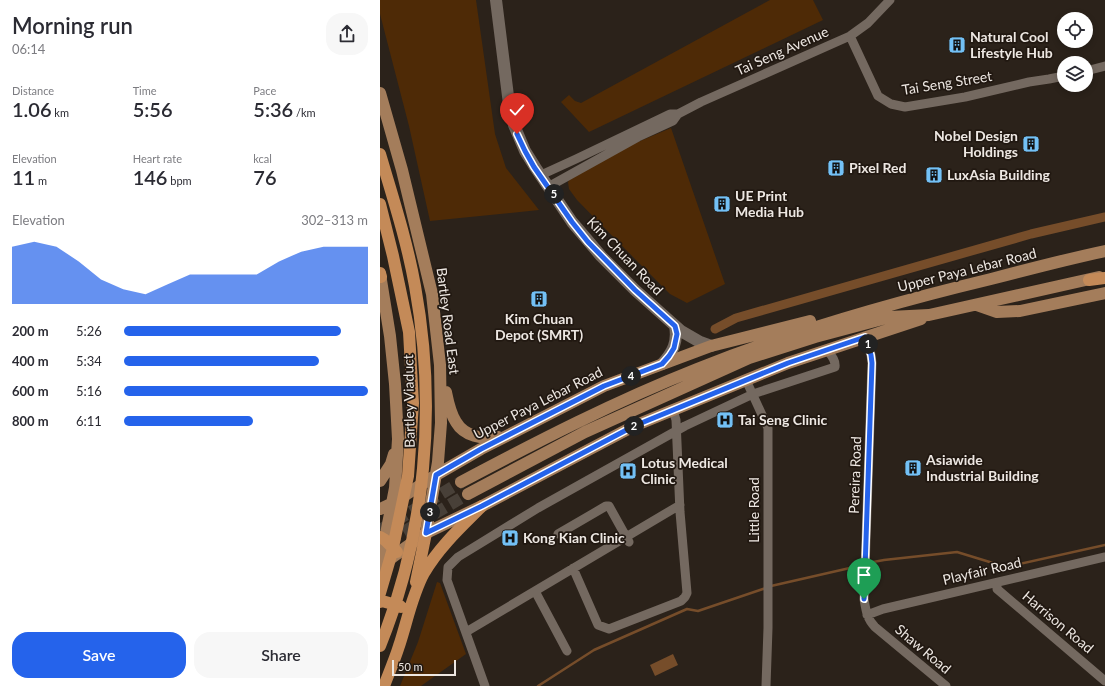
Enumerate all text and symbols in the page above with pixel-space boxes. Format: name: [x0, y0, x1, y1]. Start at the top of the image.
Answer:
text: Morning run: [12, 12, 133, 39]
map controls: [1057, 12, 1093, 92]
button: locate: [1057, 12, 1093, 48]
button: share: [326, 13, 368, 55]
street label: Tai Seng Avenue: [733, 22, 831, 79]
place label: Natural Cool Lifestyle Hub: [970, 28, 1053, 61]
building icon: Natural Cool Lifestyle Hub: [947, 35, 967, 55]
text: 06:14: [12, 41, 45, 57]
button: layers: [1057, 56, 1093, 92]
street label: Tai Seng Street: [901, 67, 993, 98]
text: Distance: [12, 84, 54, 97]
text: Time: [133, 84, 157, 97]
text: Pace: [253, 84, 276, 97]
pin: [500, 93, 534, 134]
text: 1.06: [12, 97, 52, 121]
text: 5:56: [133, 97, 173, 121]
text: 5:36: [253, 97, 293, 121]
icon: check: [506, 99, 528, 121]
text: km: [52, 106, 69, 119]
text: /km: [293, 106, 316, 119]
place label: Nobel Design Holdings: [934, 127, 1018, 160]
building icon: Nobel Design Holdings: [1021, 134, 1041, 154]
text: Elevation: [12, 152, 57, 165]
text: Heart rate: [133, 152, 182, 165]
text: kcal: [253, 152, 272, 165]
building icon: Pixel Red: [826, 158, 846, 178]
place label: Pixel Red: [849, 159, 907, 176]
text: 11: [12, 165, 35, 189]
text: 146: [133, 165, 167, 189]
text: 76: [253, 165, 277, 189]
building icon: LuxAsia Building: [924, 165, 944, 185]
place label: LuxAsia Building: [947, 166, 1051, 183]
text: m: [35, 174, 47, 187]
text: bpm: [167, 174, 192, 187]
pin: 5: [544, 184, 564, 204]
text: 5: [551, 187, 557, 200]
place label: UE Print Media Hub: [735, 187, 804, 220]
building icon: UE Print Media Hub: [712, 194, 732, 214]
text: Elevation: [12, 212, 65, 228]
text: 302–313 m: [301, 212, 368, 228]
street label: Kim Chuan Road: [584, 213, 667, 298]
street label: Upper Paya Lebar Road: [896, 244, 1038, 295]
street label: Bartley Road East: [433, 266, 463, 375]
building icon: Kim Chuan Depot (SMRT): [529, 289, 549, 309]
place label: Kim Chuan Depot (SMRT): [495, 310, 583, 343]
text: 200 m: [12, 323, 49, 339]
text: 5:26: [76, 323, 102, 339]
pin: 1: [858, 334, 878, 354]
text: 1: [865, 337, 871, 350]
text: 400 m: [12, 353, 49, 369]
text: 5:34: [76, 353, 102, 369]
street label: Bartley Viaduct: [399, 354, 418, 448]
street label: Upper Paya Lebar Road: [470, 363, 605, 442]
pin: 4: [621, 366, 641, 386]
text: 4: [628, 369, 634, 382]
text: 600 m: [12, 383, 49, 399]
text: 5:16: [76, 383, 102, 399]
hospital icon: Tai Seng Clinic: [715, 410, 735, 430]
place label: Tai Seng Clinic: [738, 411, 827, 428]
text: 800 m: [12, 413, 49, 429]
text: 6:11: [76, 413, 102, 429]
pin: 2: [624, 416, 644, 436]
text: 2: [631, 419, 637, 432]
street label: Pereira Road: [845, 436, 864, 514]
place label: Asiawide Industrial Building: [925, 451, 1039, 484]
place label: Lotus Medical Clinic: [641, 454, 728, 487]
building icon: Asiawide Industrial Building: [903, 458, 923, 478]
hospital icon: Lotus Medical Clinic: [618, 461, 638, 481]
street label: Little Road: [745, 477, 762, 543]
pin: 3: [420, 502, 440, 522]
text: 3: [427, 505, 433, 518]
hospital icon: Kong Kian Clinic: [500, 528, 520, 548]
place label: Kong Kian Clinic: [523, 529, 625, 546]
street label: Playfair Road: [941, 553, 1023, 588]
pin: [847, 558, 881, 599]
icon: arrive: [853, 564, 875, 586]
street label: Harrison Road: [1019, 587, 1097, 656]
street label: Shaw Road: [892, 620, 955, 677]
button: Save: [12, 632, 186, 678]
button: Share: [194, 632, 368, 678]
scale bar: [392, 658, 456, 677]
text: 50 m: [398, 660, 423, 673]

